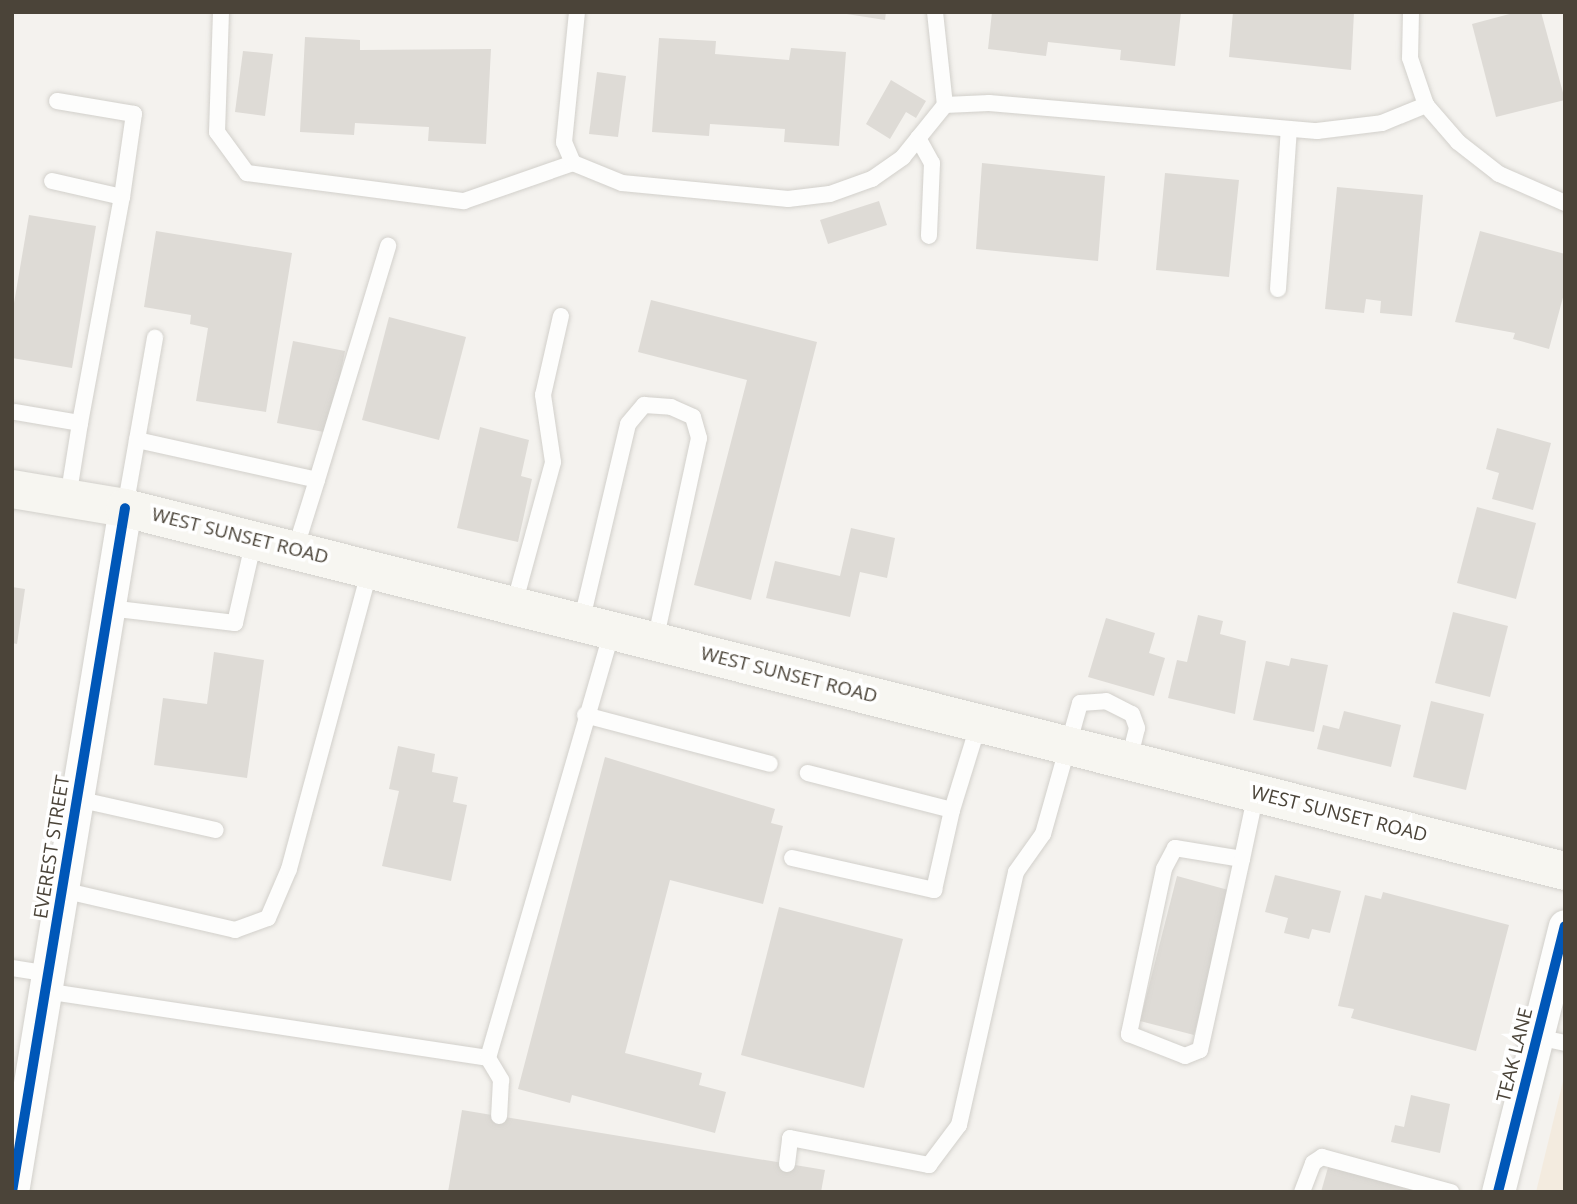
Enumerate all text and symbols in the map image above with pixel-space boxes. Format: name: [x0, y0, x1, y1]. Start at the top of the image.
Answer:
street label: WEST SUNSET ROAD: [149, 503, 331, 569]
street label: WEST SUNSET ROAD: [698, 642, 880, 708]
street label: EVEREST STREET: [29, 774, 75, 920]
street label: WEST SUNSET ROAD: [1248, 781, 1430, 847]
street label: TEAK LANE: [1492, 1005, 1538, 1105]

